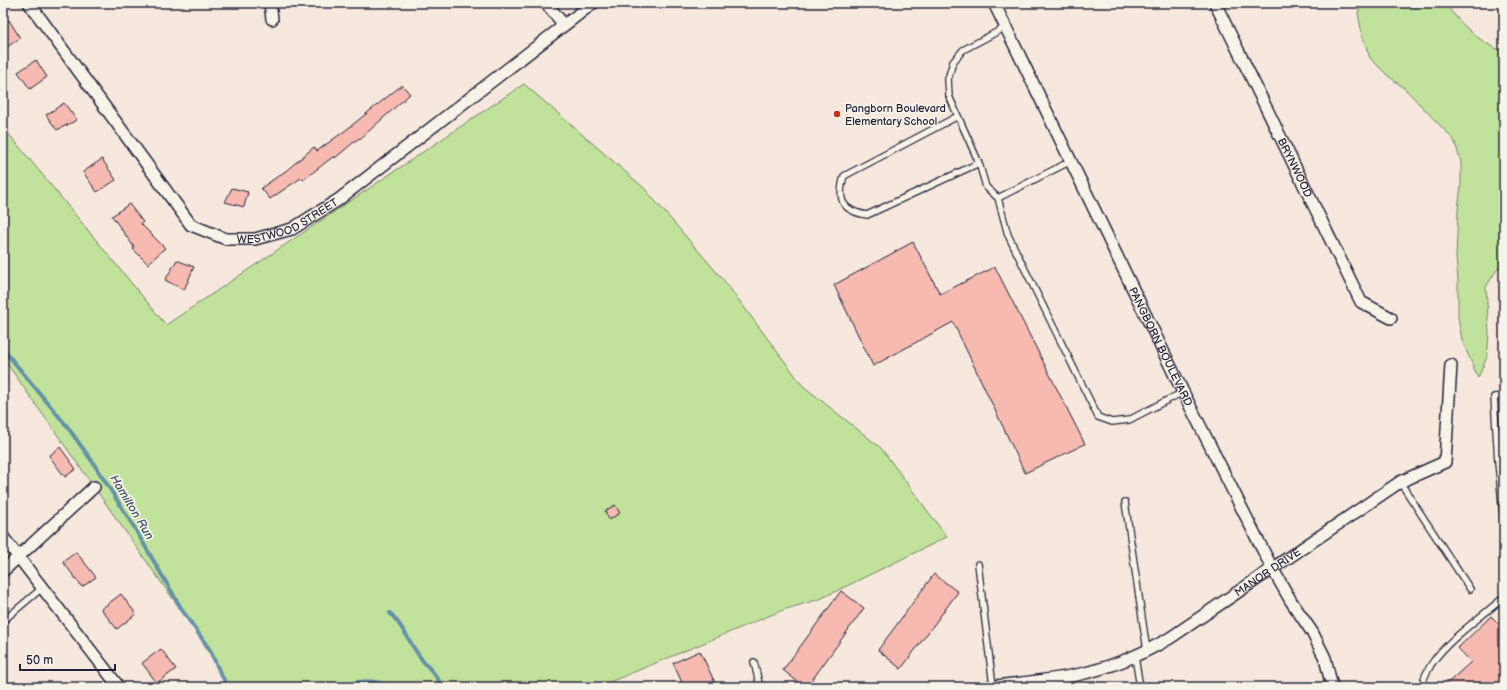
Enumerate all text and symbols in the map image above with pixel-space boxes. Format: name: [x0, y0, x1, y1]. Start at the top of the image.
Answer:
place label: Pangborn Boulevard Elementary School: [845, 102, 946, 128]
marker: Pangborn Boulevard Elementary School: [832, 109, 842, 119]
street label: BRYNWOOD: [1275, 136, 1315, 199]
street label: WESTWOOD STREET: [237, 196, 341, 246]
street label: PANGBORN BOULEVARD: [1126, 285, 1195, 408]
water label: Hamilton Run: [106, 472, 157, 543]
street label: MANOR DRIVE: [1232, 545, 1303, 599]
scale bar: [20, 646, 115, 672]
text: 50 m: [26, 653, 53, 668]

